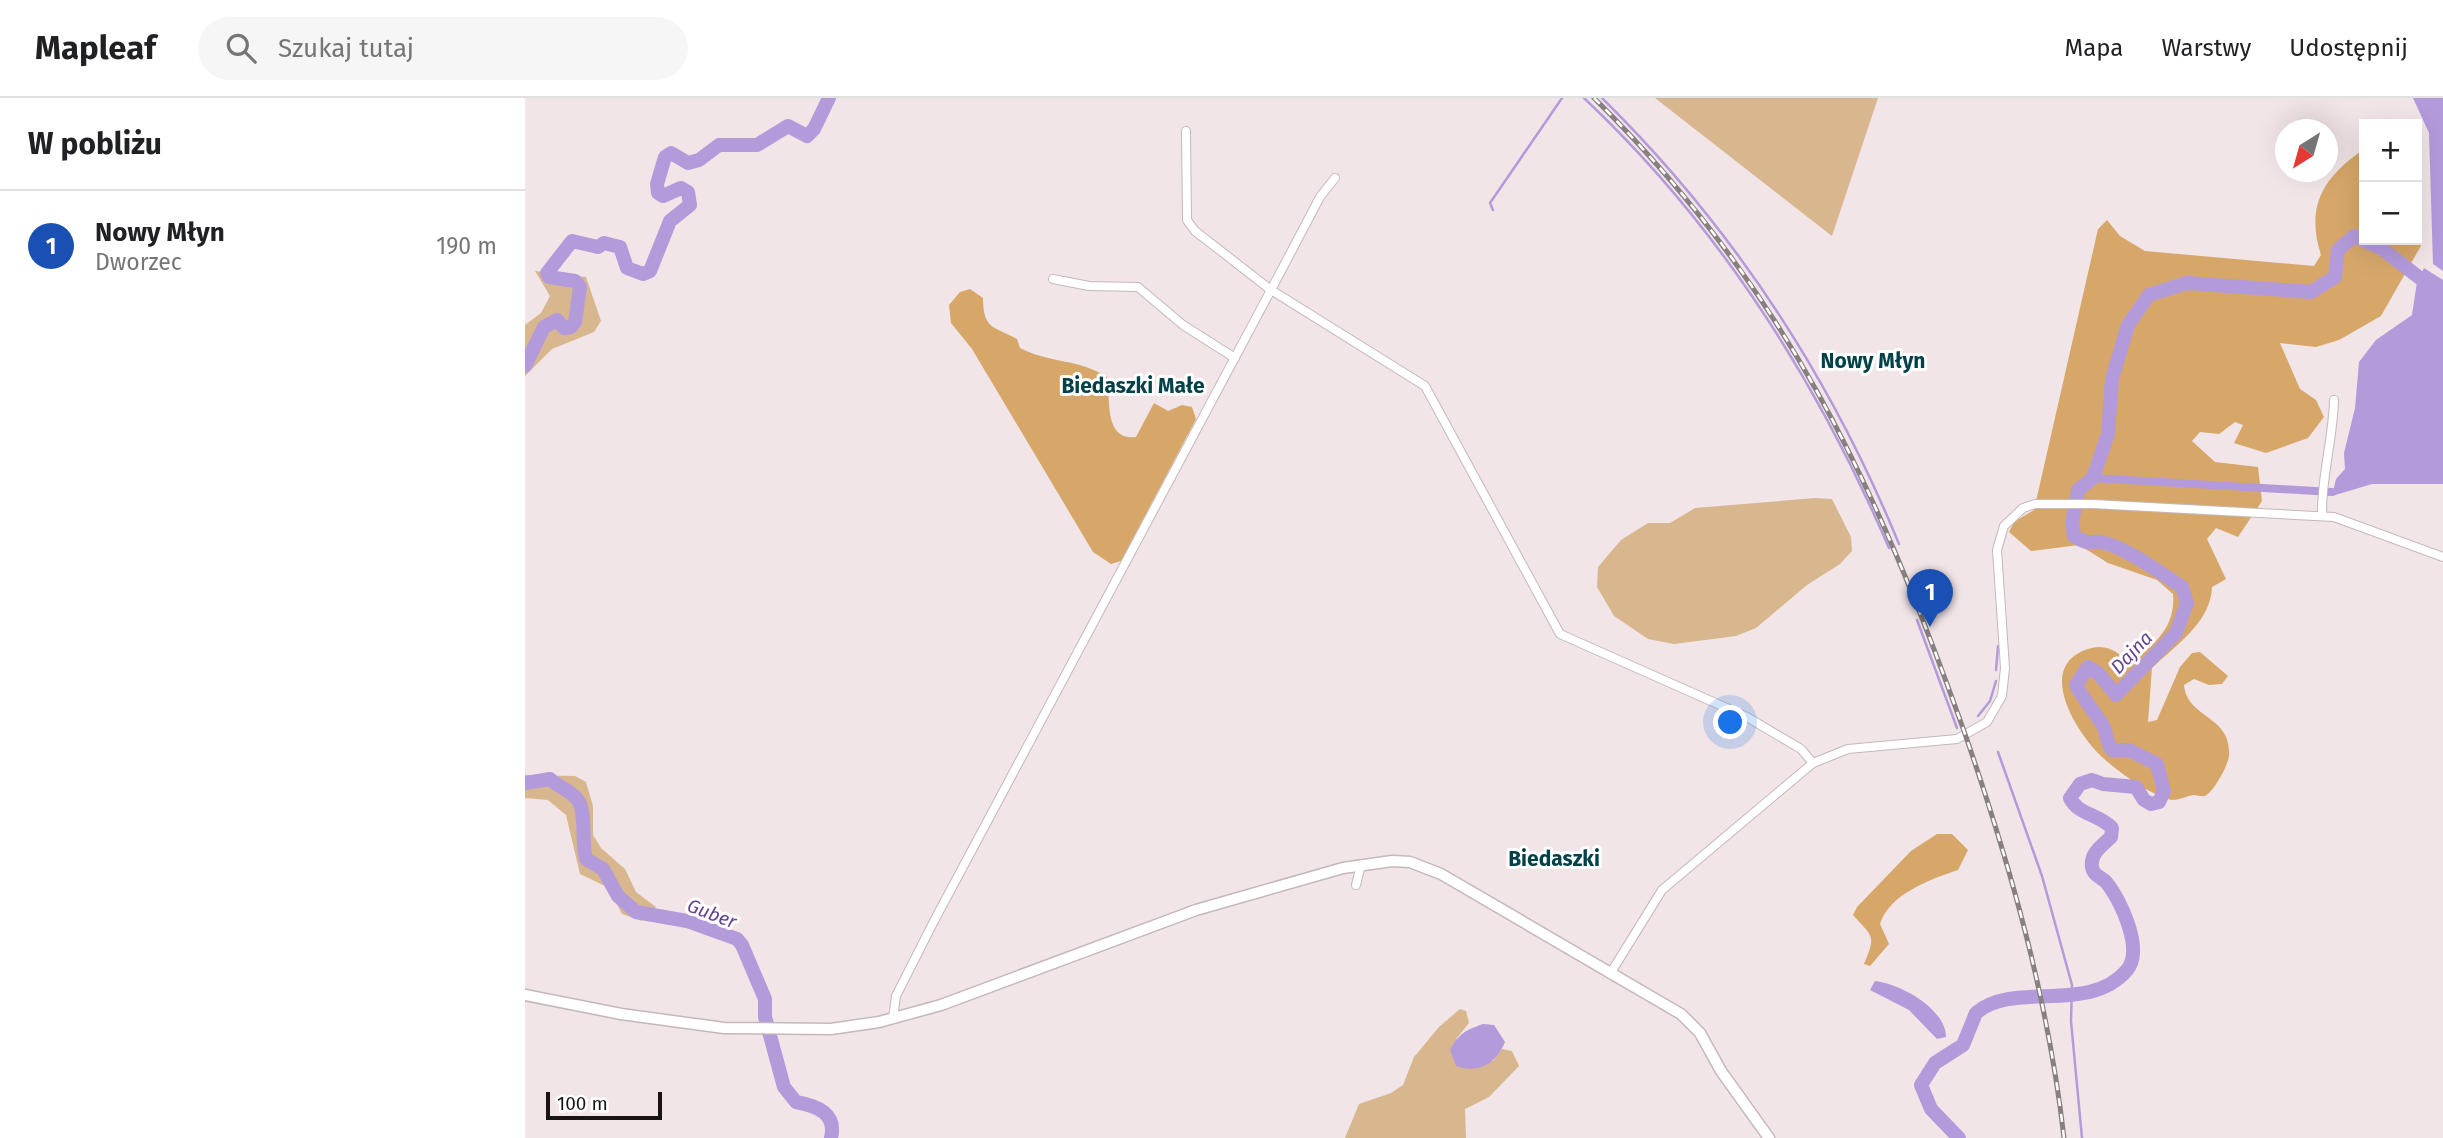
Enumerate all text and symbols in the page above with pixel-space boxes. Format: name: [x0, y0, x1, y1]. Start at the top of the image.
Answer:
search box: [198, 17, 688, 80]
text: Mapleaf: [35, 28, 156, 68]
icon: search: [222, 29, 260, 67]
text: Szukaj tutaj: [278, 33, 414, 64]
text: Mapa: [2065, 34, 2123, 62]
text: Warstwy: [2161, 34, 2251, 62]
text: Udostępnij: [2289, 34, 2408, 62]
north arrow: [2275, 119, 2338, 182]
map controls: [2359, 119, 2422, 245]
button: +: [2359, 119, 2422, 182]
text: W pobliżu: [28, 126, 162, 162]
button: −: [2359, 182, 2422, 245]
text: Nowy Młyn: [95, 217, 225, 248]
text: 1: [46, 232, 56, 260]
text: 190 m: [436, 232, 497, 260]
text: Dworzec: [95, 248, 182, 276]
district label: Nowy Młyn: [1821, 348, 1925, 374]
district label: Biedaszki Małe: [1061, 373, 1205, 399]
pin: 1: [1907, 569, 1953, 627]
water label: Dajna: [2106, 626, 2157, 678]
your location: [1713, 705, 1747, 739]
district label: Biedaszki: [1508, 846, 1600, 872]
water label: Guber: [684, 894, 740, 934]
scale bar: [546, 1089, 661, 1121]
text: 100 m: [557, 1092, 608, 1115]

